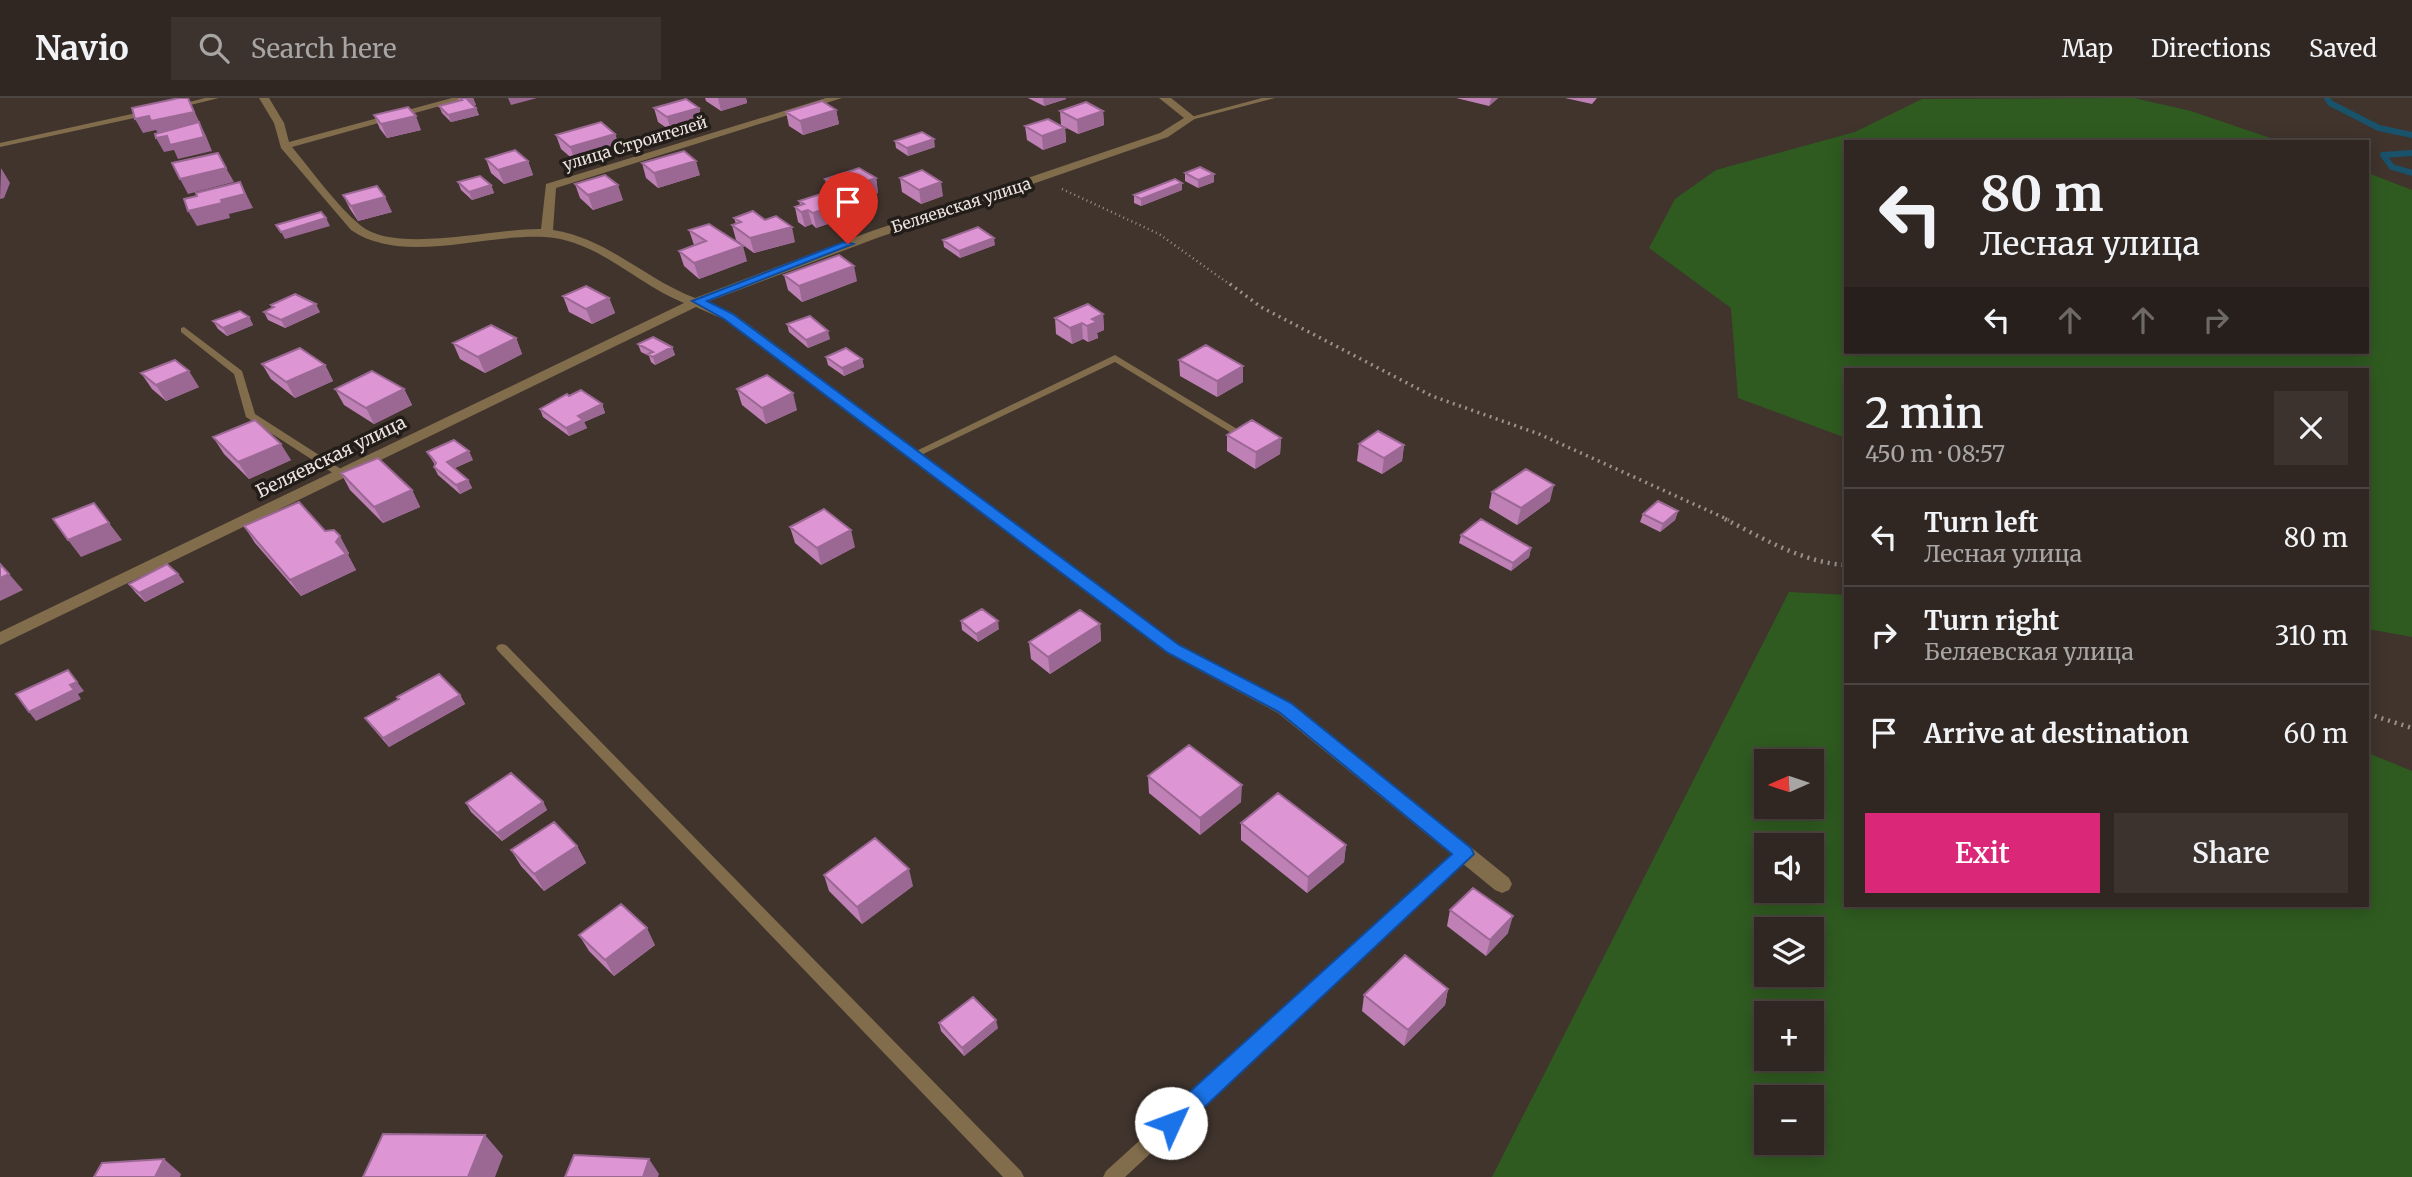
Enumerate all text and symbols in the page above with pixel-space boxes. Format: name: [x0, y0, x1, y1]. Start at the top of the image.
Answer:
search box: [171, 17, 661, 80]
text: Navio: [35, 28, 129, 69]
icon: search: [195, 29, 233, 67]
text: Search here: [251, 32, 396, 65]
text: Map: [2062, 33, 2113, 64]
text: Directions: [2151, 33, 2271, 64]
text: Saved: [2309, 33, 2377, 64]
street label: улица Строителей: [560, 112, 710, 174]
text: 80 m: [1980, 163, 2103, 224]
icon: left: [1865, 168, 1956, 259]
pin: [818, 172, 878, 244]
street label: Беляевская улица: [889, 173, 1034, 237]
icon: arrive: [829, 183, 867, 221]
text: Лесная улица: [1980, 224, 2200, 264]
icon: left: [1978, 301, 2016, 339]
icon: ahead: [2051, 301, 2089, 339]
icon: ahead: [2124, 301, 2162, 339]
icon: right: [2197, 301, 2235, 339]
text: 2 min: [1865, 387, 1984, 439]
button: close: [2274, 391, 2348, 465]
street label: Беляевская улица: [252, 410, 410, 503]
text: 450 m · 08:57: [1865, 439, 2005, 468]
text: Turn left: [1924, 506, 2038, 539]
icon: left: [1865, 518, 1903, 556]
text: 80 m: [2284, 521, 2348, 554]
text: Лесная улица: [1924, 539, 2082, 568]
text: Turn right: [1924, 604, 2059, 637]
icon: right: [1865, 616, 1903, 654]
text: 310 m: [2275, 619, 2348, 652]
text: Беляевская улица: [1924, 637, 2134, 666]
icon: arrive: [1865, 714, 1903, 752]
text: Arrive at destination: [1924, 717, 2189, 750]
text: 60 m: [2284, 717, 2348, 750]
north arrow: [1754, 749, 1824, 819]
map controls: [1754, 749, 1824, 1155]
button: Exit: [1865, 813, 2100, 893]
button: Share: [2114, 813, 2348, 893]
button: sound: [1754, 833, 1824, 903]
button: layers: [1754, 917, 1824, 987]
button: +: [1754, 1001, 1824, 1071]
button: −: [1754, 1085, 1824, 1155]
position arrow: [1134, 1086, 1208, 1160]

